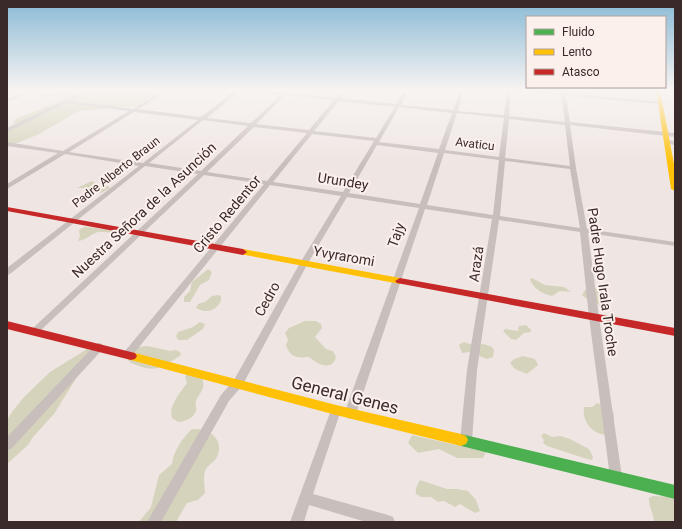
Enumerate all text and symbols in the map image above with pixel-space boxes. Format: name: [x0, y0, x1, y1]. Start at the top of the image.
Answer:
legend: [526, 16, 666, 88]
text: Fluido: [562, 25, 595, 39]
text: Lento: [562, 45, 592, 59]
text: Atasco: [562, 65, 600, 79]
street label: Padre Alberto Braun: [70, 134, 162, 210]
street label: Avaticu: [455, 135, 495, 153]
street label: Nuestra Señora de la Asunción: [69, 139, 219, 281]
street label: Urundey: [316, 169, 370, 193]
street label: Cristo Redentor: [190, 172, 264, 256]
street label: Padre Hugo Irala Troche: [585, 207, 621, 357]
street label: Tajy: [384, 220, 408, 250]
street label: Yvyraromi: [312, 243, 376, 269]
street label: Arazá: [466, 245, 486, 283]
street label: Cedro: [251, 279, 283, 319]
street label: General Genes: [289, 372, 401, 418]

